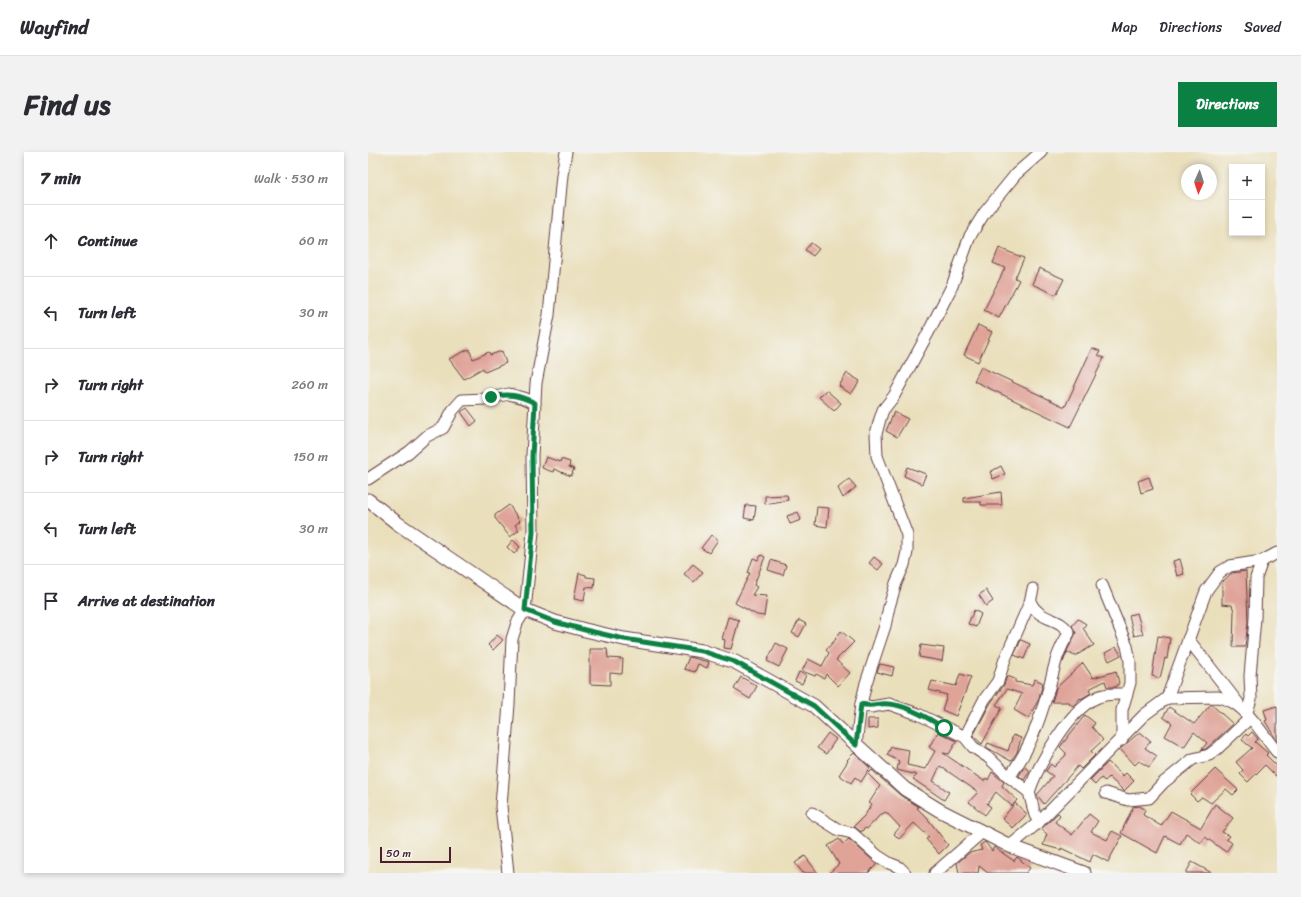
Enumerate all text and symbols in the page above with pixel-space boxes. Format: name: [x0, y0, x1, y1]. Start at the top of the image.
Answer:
text: Wayfind: [20, 11, 88, 44]
text: Map: [1111, 15, 1137, 40]
text: Directions: [1159, 15, 1222, 40]
text: Saved: [1244, 15, 1281, 40]
text: Find us: [24, 80, 111, 129]
button: Directions: [1178, 82, 1277, 127]
text: 7 min: [40, 163, 81, 193]
north arrow: [1181, 164, 1217, 200]
map controls: [1229, 164, 1265, 236]
button: +: [1229, 164, 1265, 200]
text: Walk · 530 m: [254, 167, 328, 190]
button: −: [1229, 200, 1265, 236]
text: Continue: [78, 228, 138, 254]
text: 60 m: [299, 229, 328, 252]
icon: ahead: [40, 230, 62, 252]
text: Turn left: [78, 300, 136, 326]
text: 30 m: [299, 301, 328, 324]
icon: left: [40, 302, 62, 324]
text: Turn right: [78, 372, 143, 398]
text: 260 m: [292, 373, 328, 396]
icon: right: [40, 374, 62, 396]
route end: [482, 388, 500, 406]
text: Turn right: [78, 444, 143, 470]
text: 150 m: [293, 445, 328, 468]
icon: right: [40, 446, 62, 468]
text: Turn left: [78, 516, 136, 542]
text: 30 m: [299, 517, 328, 540]
icon: left: [40, 518, 62, 540]
text: Arrive at destination: [78, 588, 215, 614]
icon: arrive: [40, 590, 62, 612]
route start: [935, 719, 953, 737]
text: 50 m: [386, 844, 411, 863]
scale bar: [380, 845, 451, 864]

